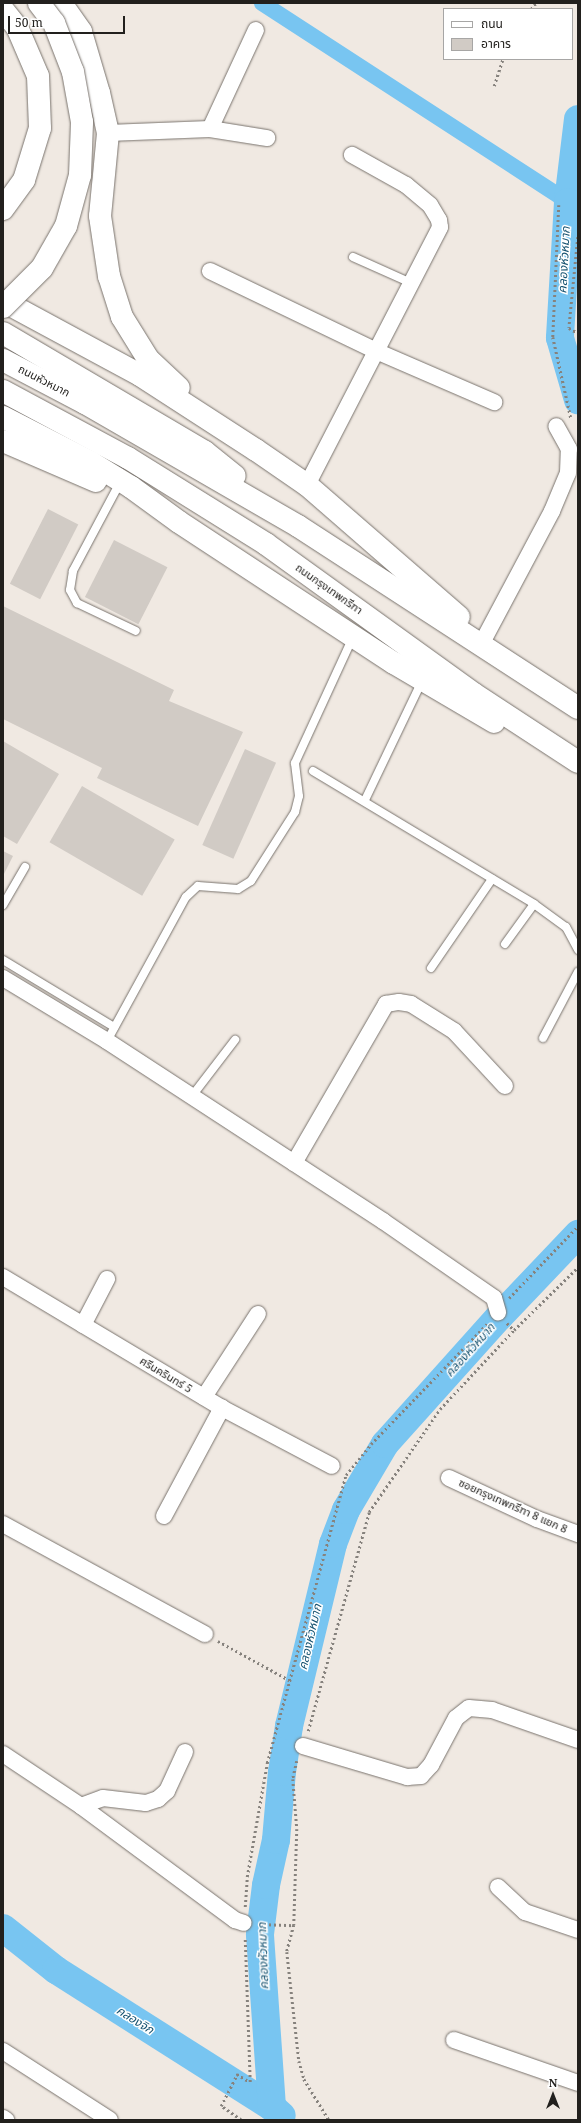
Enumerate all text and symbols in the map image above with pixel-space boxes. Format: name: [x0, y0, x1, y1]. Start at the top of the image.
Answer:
scale bar: [10, 8, 127, 34]
legend: [443, 8, 573, 60]
text: 50 m: [15, 14, 43, 31]
text: ถนน: [481, 15, 503, 32]
text: อาคาร: [481, 35, 511, 52]
water label: คลองหัวหมาก: [555, 226, 573, 294]
street label: ถนนหัวหมาก: [16, 362, 72, 400]
street label: ถนนกรุงเทพกรีฑา: [293, 561, 365, 617]
water label: คลองหัวหมาก: [442, 1320, 498, 1380]
street label: ศรีนครินทร์ 5: [137, 1354, 195, 1396]
street label: ซอยกรุงเทพกรีฑา 8 แยก 8: [457, 1476, 569, 1536]
water label: คลองหัวหมาก: [295, 1603, 325, 1671]
water label: คลองหัวหมาก: [255, 1922, 271, 1990]
water label: คลองจิก: [114, 2003, 156, 2037]
north arrow: [533, 2075, 573, 2115]
text: N: [549, 2075, 557, 2090]

